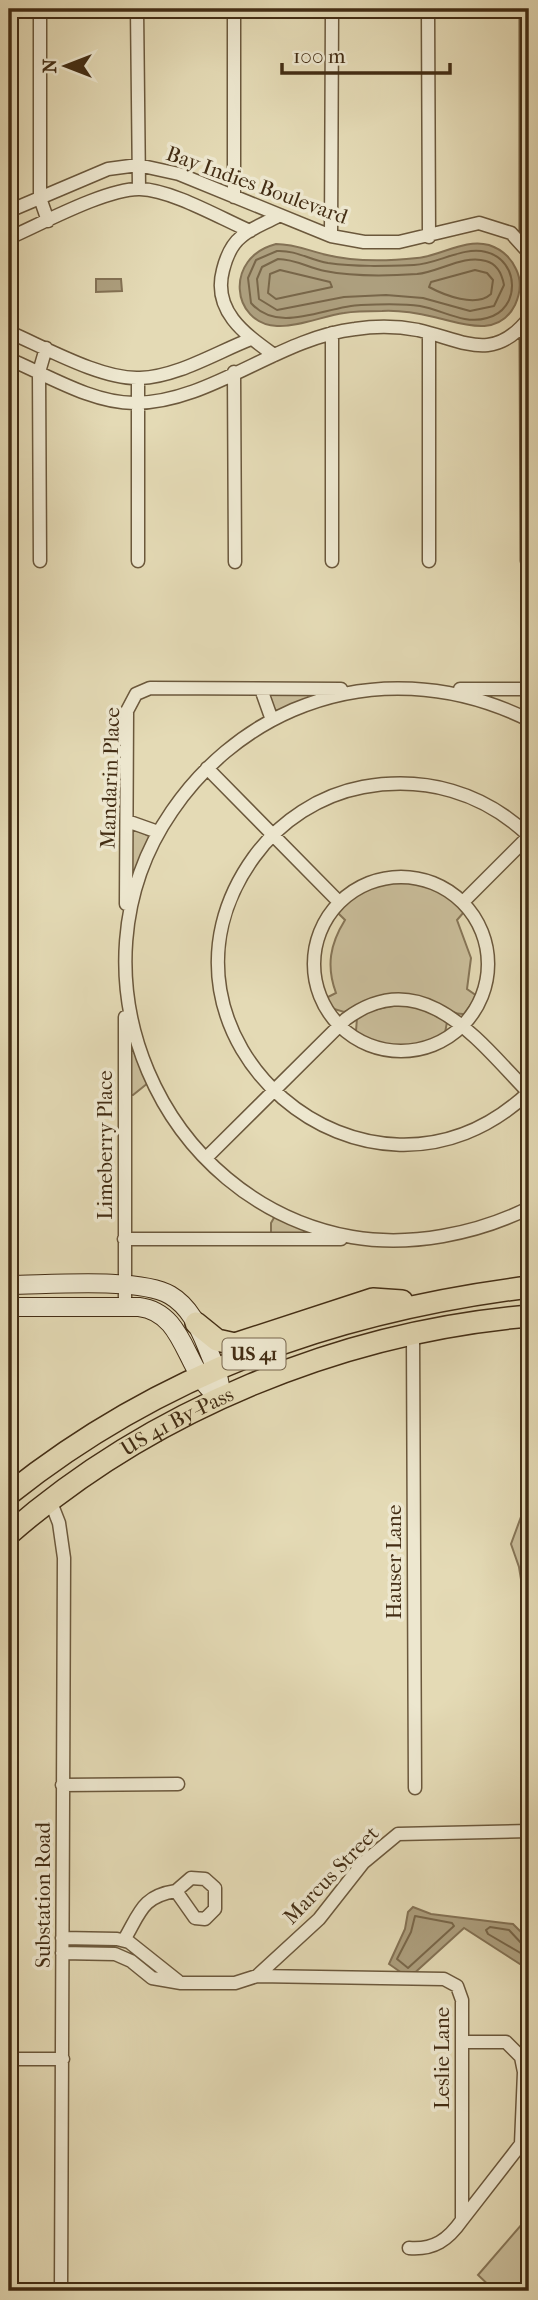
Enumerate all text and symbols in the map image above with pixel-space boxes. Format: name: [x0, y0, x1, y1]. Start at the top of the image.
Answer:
north arrow: [32, 32, 102, 102]
scale bar: [282, 32, 450, 76]
text: 100 m: [293, 44, 346, 68]
text: N: [39, 58, 61, 73]
street label: Bay Indies Boulevard: [163, 141, 351, 229]
street label: Mandarin Place: [96, 707, 124, 849]
street label: Limeberry Place: [93, 1070, 117, 1220]
road number: US 41: [222, 1338, 286, 1370]
street label: US 41 By-Pass: [116, 1382, 237, 1461]
street label: Hauser Lane: [382, 1505, 406, 1619]
street label: Substation Road: [31, 1821, 55, 1968]
street label: Marcus Street: [278, 1821, 384, 1929]
street label: Leslie Lane: [430, 2007, 454, 2109]

